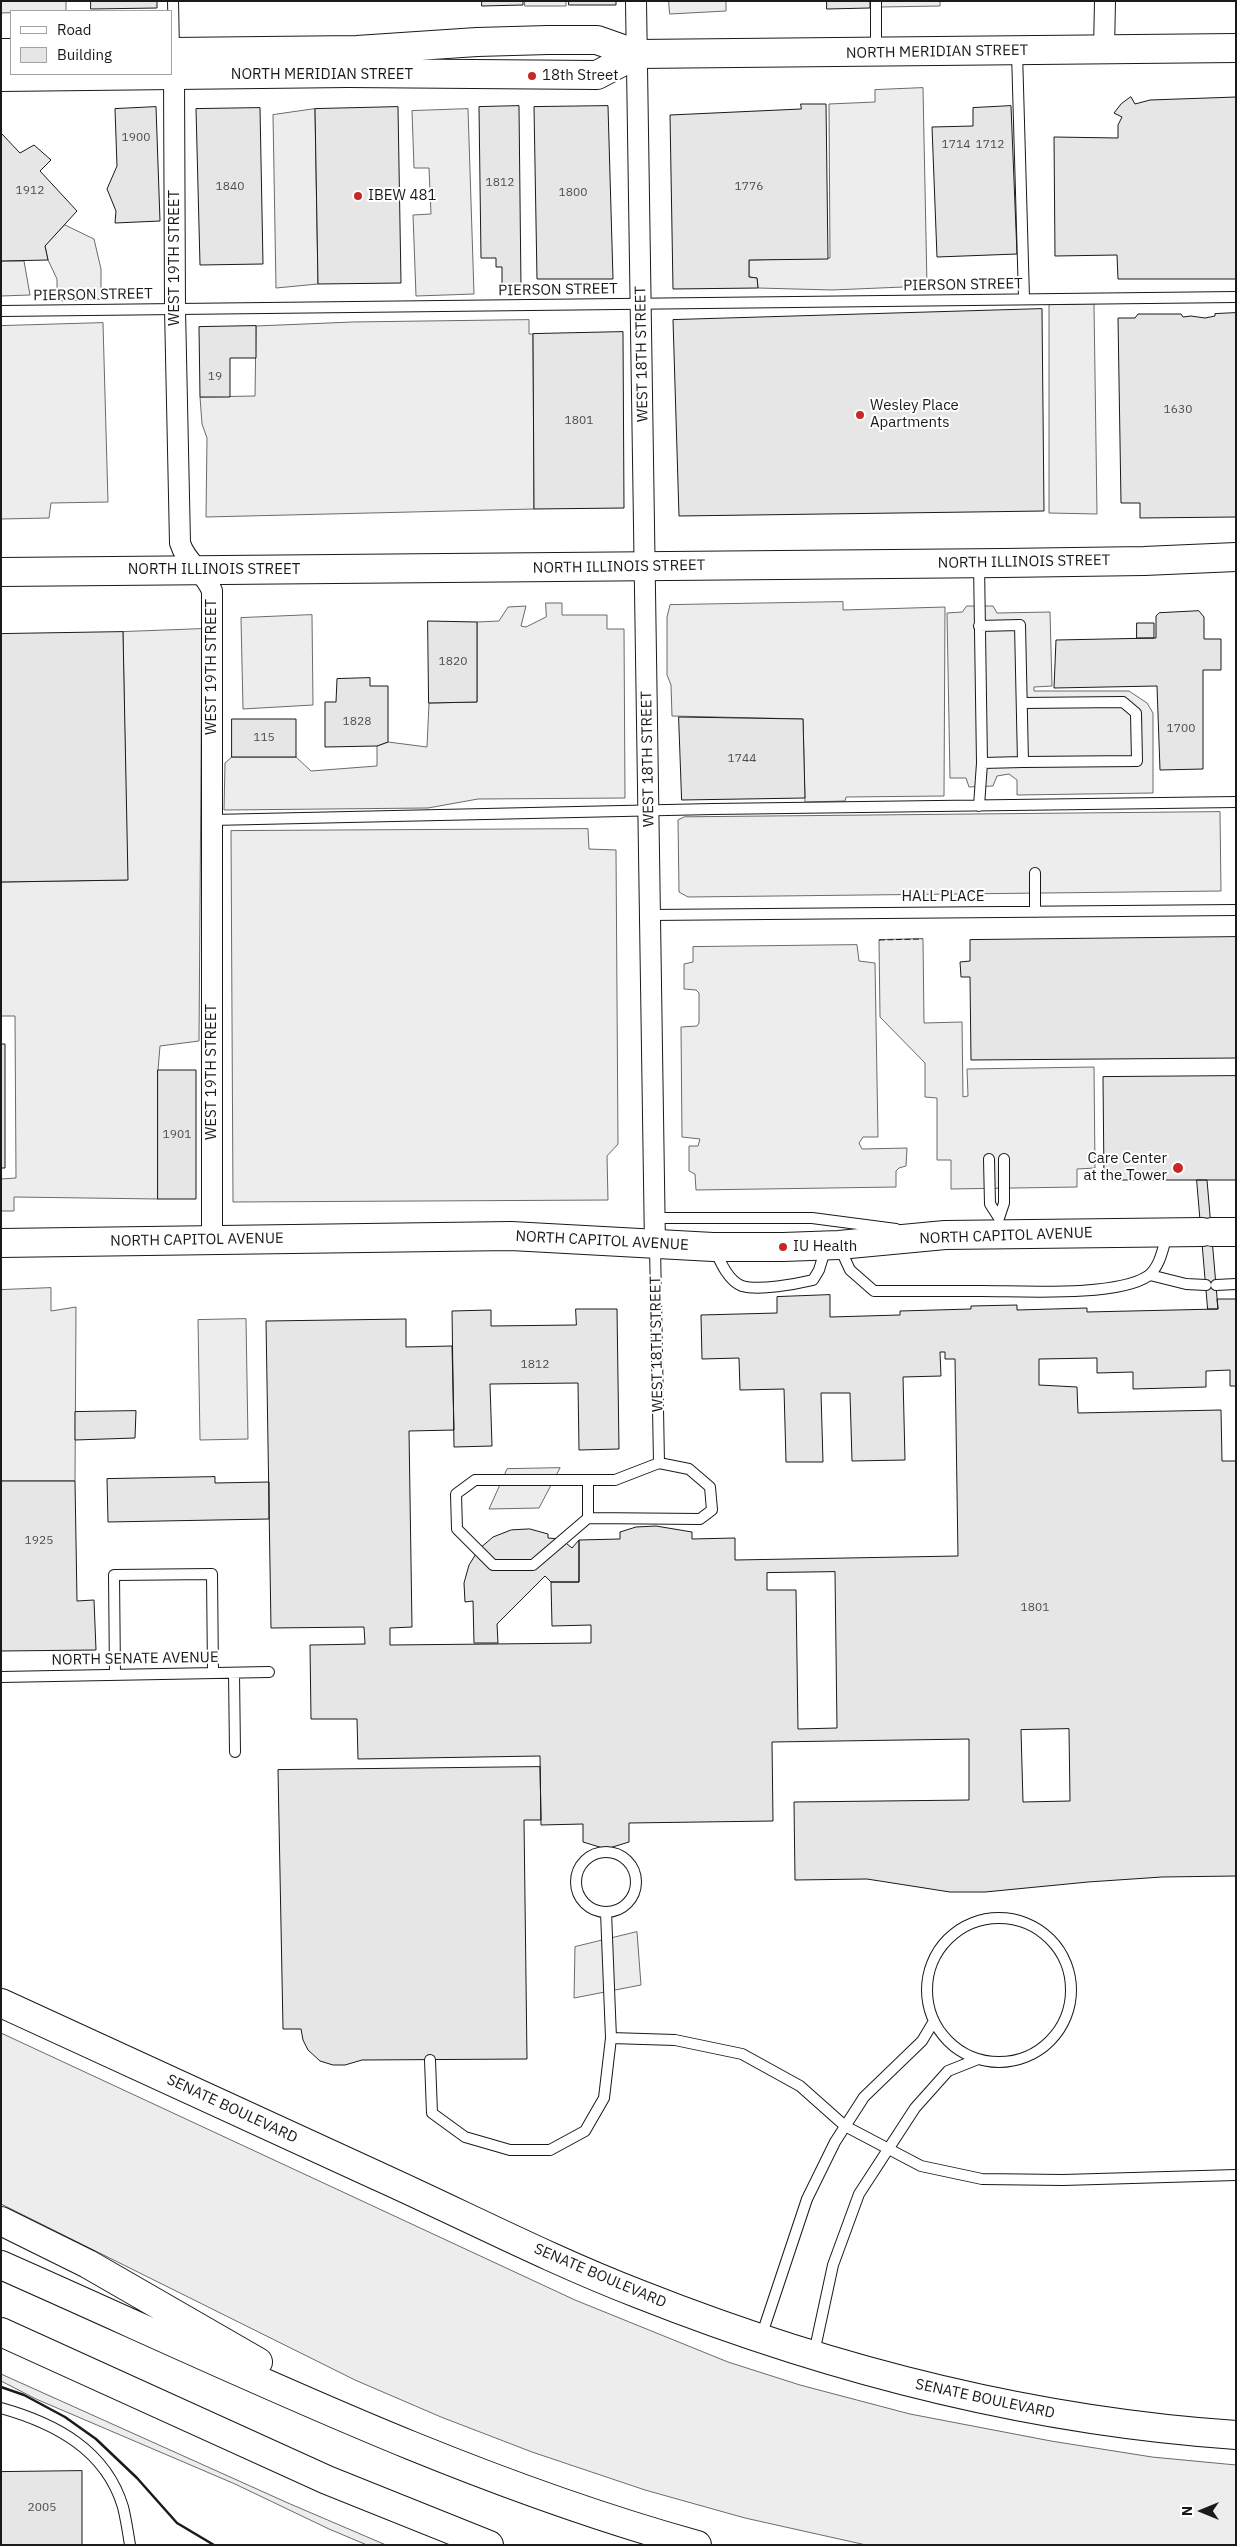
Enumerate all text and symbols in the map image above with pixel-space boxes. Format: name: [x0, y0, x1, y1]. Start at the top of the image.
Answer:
legend: [10, 10, 172, 75]
text: Road: [57, 20, 92, 39]
street label: NORTH MERIDIAN STREET: [846, 41, 1028, 63]
text: Building: [57, 45, 112, 64]
street label: NORTH MERIDIAN STREET: [231, 66, 413, 84]
place label: 18th Street: [542, 67, 618, 85]
marker: 18th Street: [526, 70, 538, 82]
house number: 1900: [122, 131, 150, 145]
house number: 1714: [942, 138, 970, 152]
house number: 1712: [976, 138, 1004, 152]
house number: 1812: [486, 176, 514, 190]
house number: 1840: [216, 180, 244, 194]
house number: 1776: [735, 180, 763, 194]
house number: 1912: [16, 184, 44, 198]
house number: 1800: [559, 186, 587, 200]
place label: IBEW 481: [368, 187, 436, 205]
street label: WEST 19TH STREET: [166, 190, 184, 326]
marker: IBEW 481: [352, 190, 364, 202]
street label: PIERSON STREET: [903, 275, 1023, 295]
street label: PIERSON STREET: [498, 280, 618, 300]
street label: PIERSON STREET: [33, 285, 153, 305]
street label: WEST 18TH STREET: [632, 286, 652, 422]
house number: 19: [208, 370, 222, 384]
place label: Wesley Place Apartments: [870, 397, 959, 432]
house number: 1630: [1164, 403, 1192, 417]
marker: Wesley Place Apartments: [854, 409, 866, 421]
house number: 1801: [565, 414, 593, 428]
street label: NORTH ILLINOIS STREET: [938, 551, 1110, 573]
street label: NORTH ILLINOIS STREET: [533, 556, 705, 578]
street label: NORTH ILLINOIS STREET: [128, 561, 300, 579]
street label: WEST 19TH STREET: [203, 599, 221, 735]
house number: 1820: [439, 655, 467, 669]
street label: WEST 18TH STREET: [638, 691, 658, 827]
house number: 1828: [343, 715, 371, 729]
house number: 1700: [1167, 722, 1195, 736]
house number: 115: [253, 731, 275, 745]
house number: 1744: [728, 752, 756, 766]
street label: HALL PLACE: [901, 888, 985, 906]
street label: WEST 19TH STREET: [203, 1004, 221, 1140]
house number: 1901: [163, 1128, 191, 1142]
place label: Care Center at the Tower: [1084, 1150, 1167, 1185]
marker: Care Center at the Tower: [1171, 1161, 1185, 1175]
street label: NORTH CAPITOL AVENUE: [919, 1224, 1093, 1248]
street label: NORTH CAPITOL AVENUE: [515, 1227, 689, 1255]
street label: NORTH CAPITOL AVENUE: [110, 1229, 284, 1251]
place label: IU Health: [793, 1238, 857, 1256]
marker: IU Health: [777, 1241, 789, 1253]
street label: WEST 18TH STREET: [647, 1276, 667, 1412]
house number: 1812: [521, 1358, 549, 1372]
house number: 1925: [25, 1534, 53, 1548]
house number: 1801: [1021, 1601, 1049, 1615]
street label: NORTH SENATE AVENUE: [51, 1649, 219, 1669]
street label: SENATE BOULEVARD: [164, 2071, 300, 2147]
street label: SENATE BOULEVARD: [531, 2240, 669, 2312]
street label: SENATE BOULEVARD: [914, 2375, 1056, 2423]
north arrow: [1177, 2486, 1227, 2536]
house number: 2005: [28, 2501, 56, 2515]
text: N: [1178, 2506, 1196, 2516]

